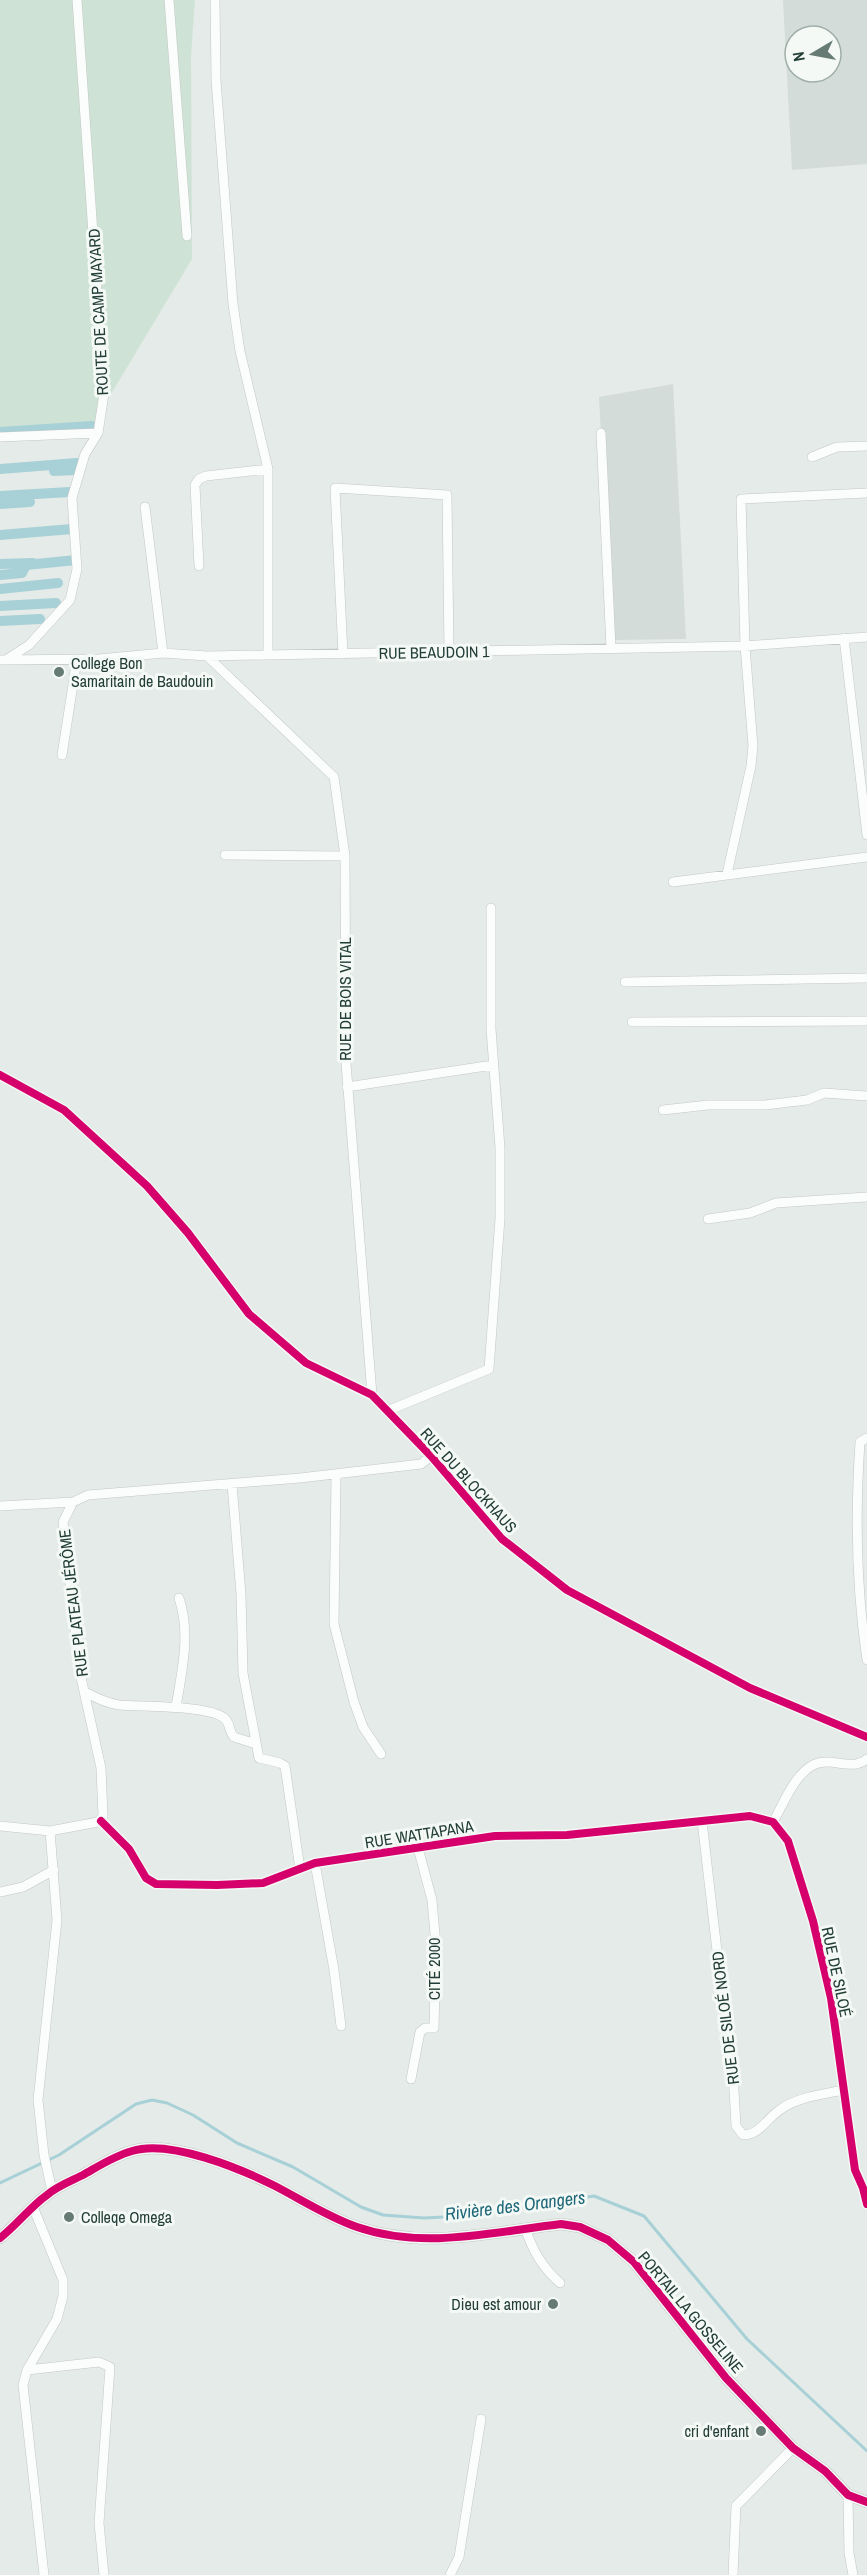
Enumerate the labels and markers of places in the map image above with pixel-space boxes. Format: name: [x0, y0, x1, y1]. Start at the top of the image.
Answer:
place label: College Bon Samaritain de Baudouin: [71, 652, 213, 692]
marker: College Bon Samaritain de Baudouin: [52, 665, 66, 679]
place label: Colleqe Omega: [81, 2206, 173, 2228]
marker: Colleqe Omega: [62, 2210, 76, 2224]
place label: Dieu est amour: [451, 2293, 542, 2315]
marker: Dieu est amour: [546, 2297, 560, 2311]
place label: cri d'enfant: [684, 2420, 749, 2442]
marker: cri d'enfant: [754, 2424, 768, 2438]

